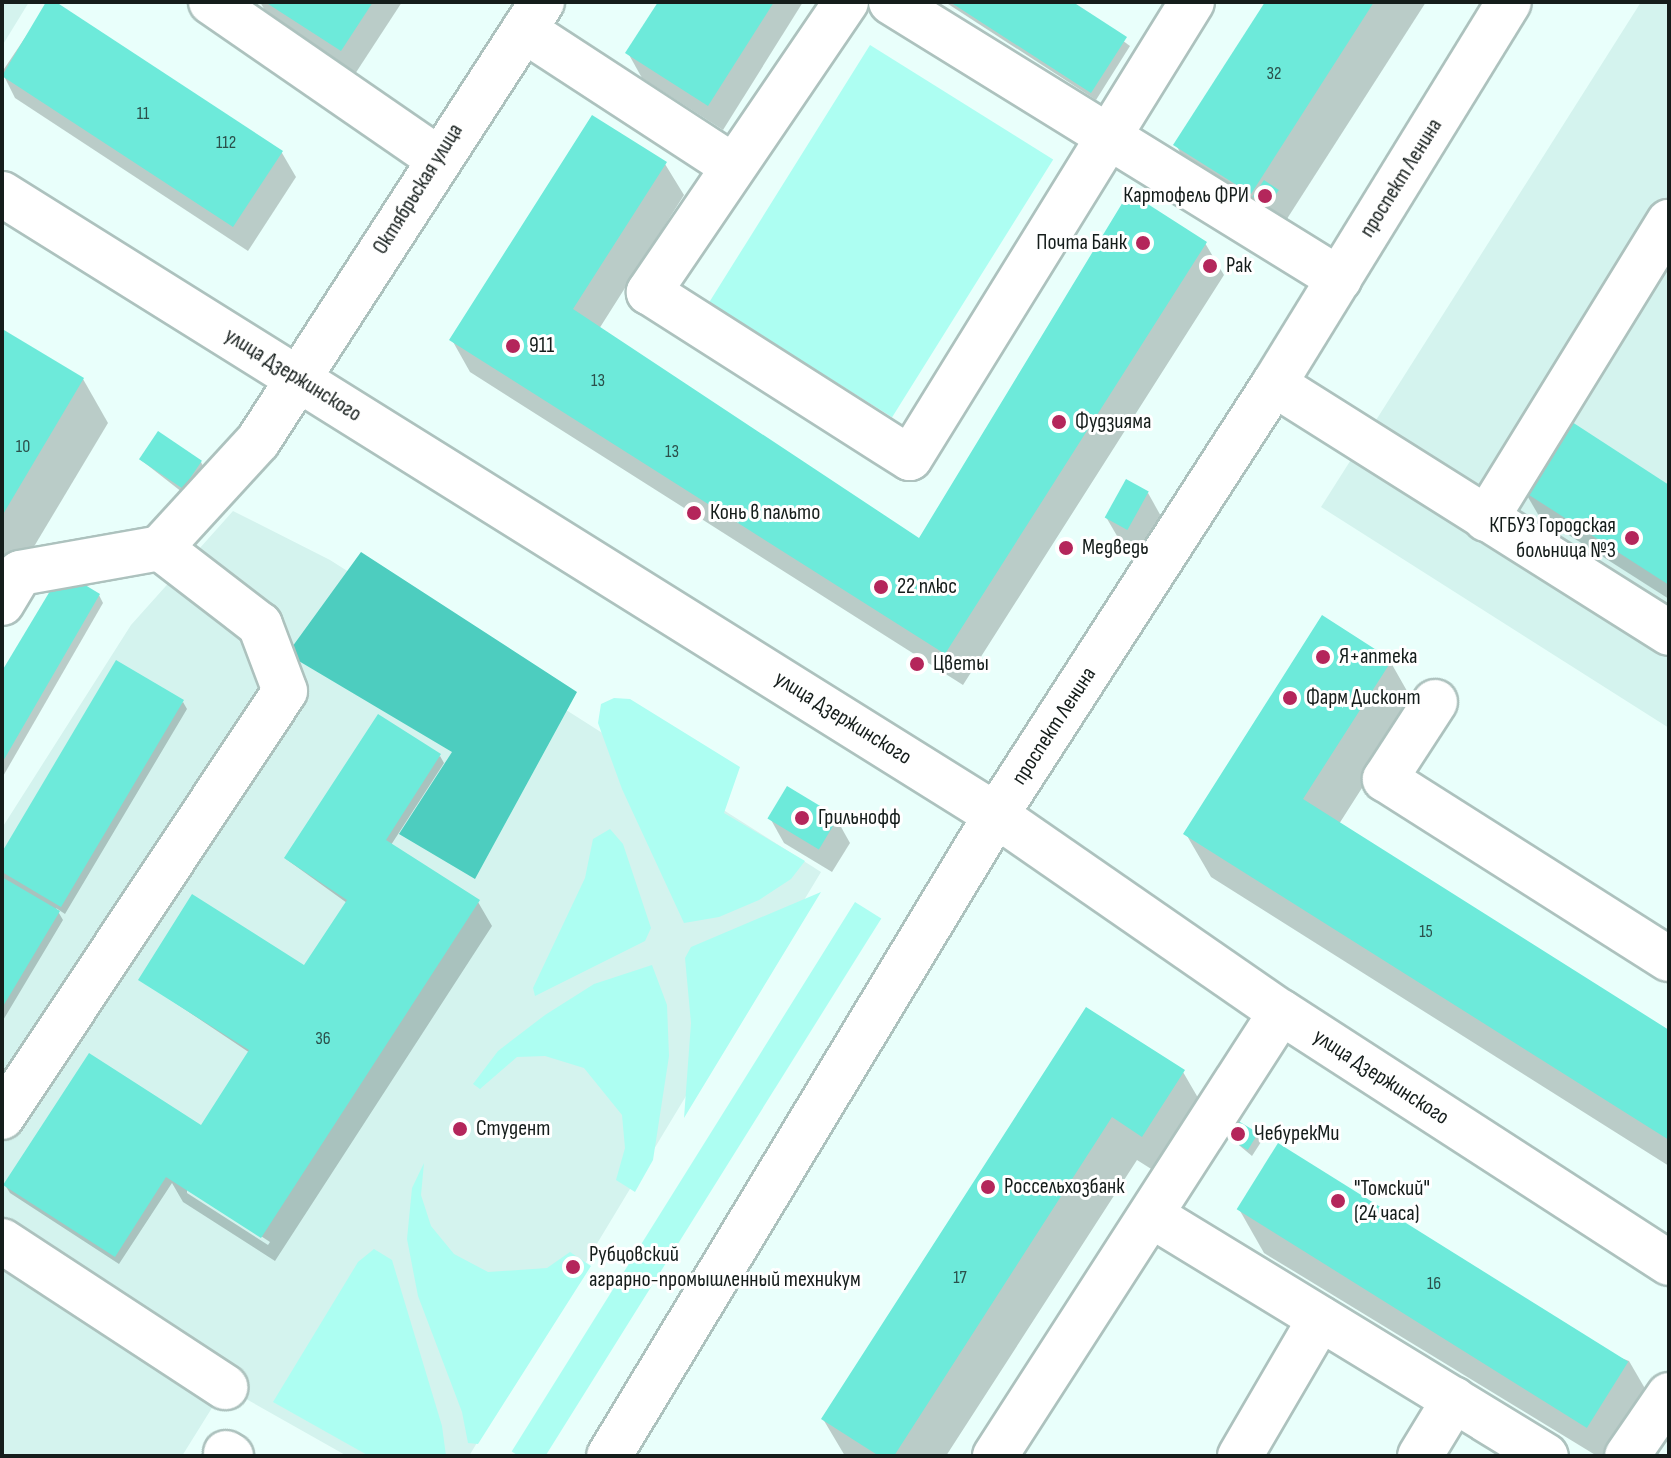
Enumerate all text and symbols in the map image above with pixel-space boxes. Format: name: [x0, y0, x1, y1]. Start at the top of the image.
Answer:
house number: 32: [1267, 63, 1281, 85]
house number: 11: [137, 103, 149, 125]
street label: проспект Ленина: [1354, 114, 1448, 242]
street label: Октябрьская улица: [367, 119, 469, 259]
house number: 112: [216, 132, 236, 154]
place label: Картофель ФРИ: [1123, 183, 1249, 209]
marker: Картофель ФРИ: [1256, 187, 1274, 205]
place label: Почта Банк: [1036, 230, 1127, 256]
marker: Почта Банк: [1134, 234, 1152, 252]
place label: Рак: [1226, 253, 1252, 279]
marker: Рак: [1201, 257, 1219, 275]
street label: улица Дзержинского: [220, 322, 366, 428]
place label: 911: [529, 333, 554, 359]
marker: 911: [504, 337, 522, 355]
house number: 13: [591, 370, 605, 392]
place label: Фудзияма: [1075, 409, 1151, 435]
marker: Фудзияма: [1050, 413, 1068, 431]
house number: 10: [16, 436, 30, 458]
house number: 13: [665, 441, 679, 463]
place label: Конь в пальто: [710, 500, 820, 526]
marker: Конь в пальто: [685, 504, 703, 522]
place label: КГБУЗ Городская больница №3: [1489, 512, 1616, 564]
marker: КГБУЗ Городская больница №3: [1623, 529, 1641, 547]
place label: Медведь: [1082, 535, 1149, 561]
marker: Медведь: [1057, 539, 1075, 557]
place label: 22 плюс: [897, 574, 957, 600]
marker: 22 плюс: [872, 578, 890, 596]
place label: Я+аптека: [1339, 644, 1417, 670]
marker: Я+аптека: [1314, 648, 1332, 666]
place label: Цветы: [933, 651, 989, 677]
marker: Цветы: [908, 655, 926, 673]
street label: проспект Ленина: [1006, 662, 1102, 790]
street label: улица Дзержинского: [770, 665, 916, 771]
place label: Фарм Дисконт: [1306, 685, 1421, 711]
marker: Фарм Дисконт: [1281, 689, 1299, 707]
place label: Грильнофф: [818, 805, 901, 831]
marker: Грильнофф: [793, 809, 811, 827]
house number: 15: [1419, 921, 1433, 943]
street label: улица Дзержинского: [1308, 1023, 1454, 1131]
house number: 36: [315, 1028, 331, 1050]
place label: Студент: [476, 1116, 550, 1142]
marker: Студент: [451, 1120, 469, 1138]
place label: ЧебурекМи: [1254, 1121, 1340, 1147]
marker: ЧебурекМи: [1229, 1125, 1247, 1143]
place label: Россельхозбанк: [1004, 1174, 1125, 1200]
place label: "Томский" (24 часа): [1354, 1175, 1430, 1226]
marker: Россельхозбанк: [979, 1178, 997, 1196]
marker: "Томский" (24 часа): [1329, 1192, 1347, 1210]
place label: Рубцовский аграрно-промышленный техникум: [589, 1241, 861, 1292]
marker: Рубцовский аграрно-промышленный техникум: [564, 1258, 582, 1276]
house number: 17: [953, 1267, 967, 1289]
house number: 16: [1427, 1273, 1441, 1295]

